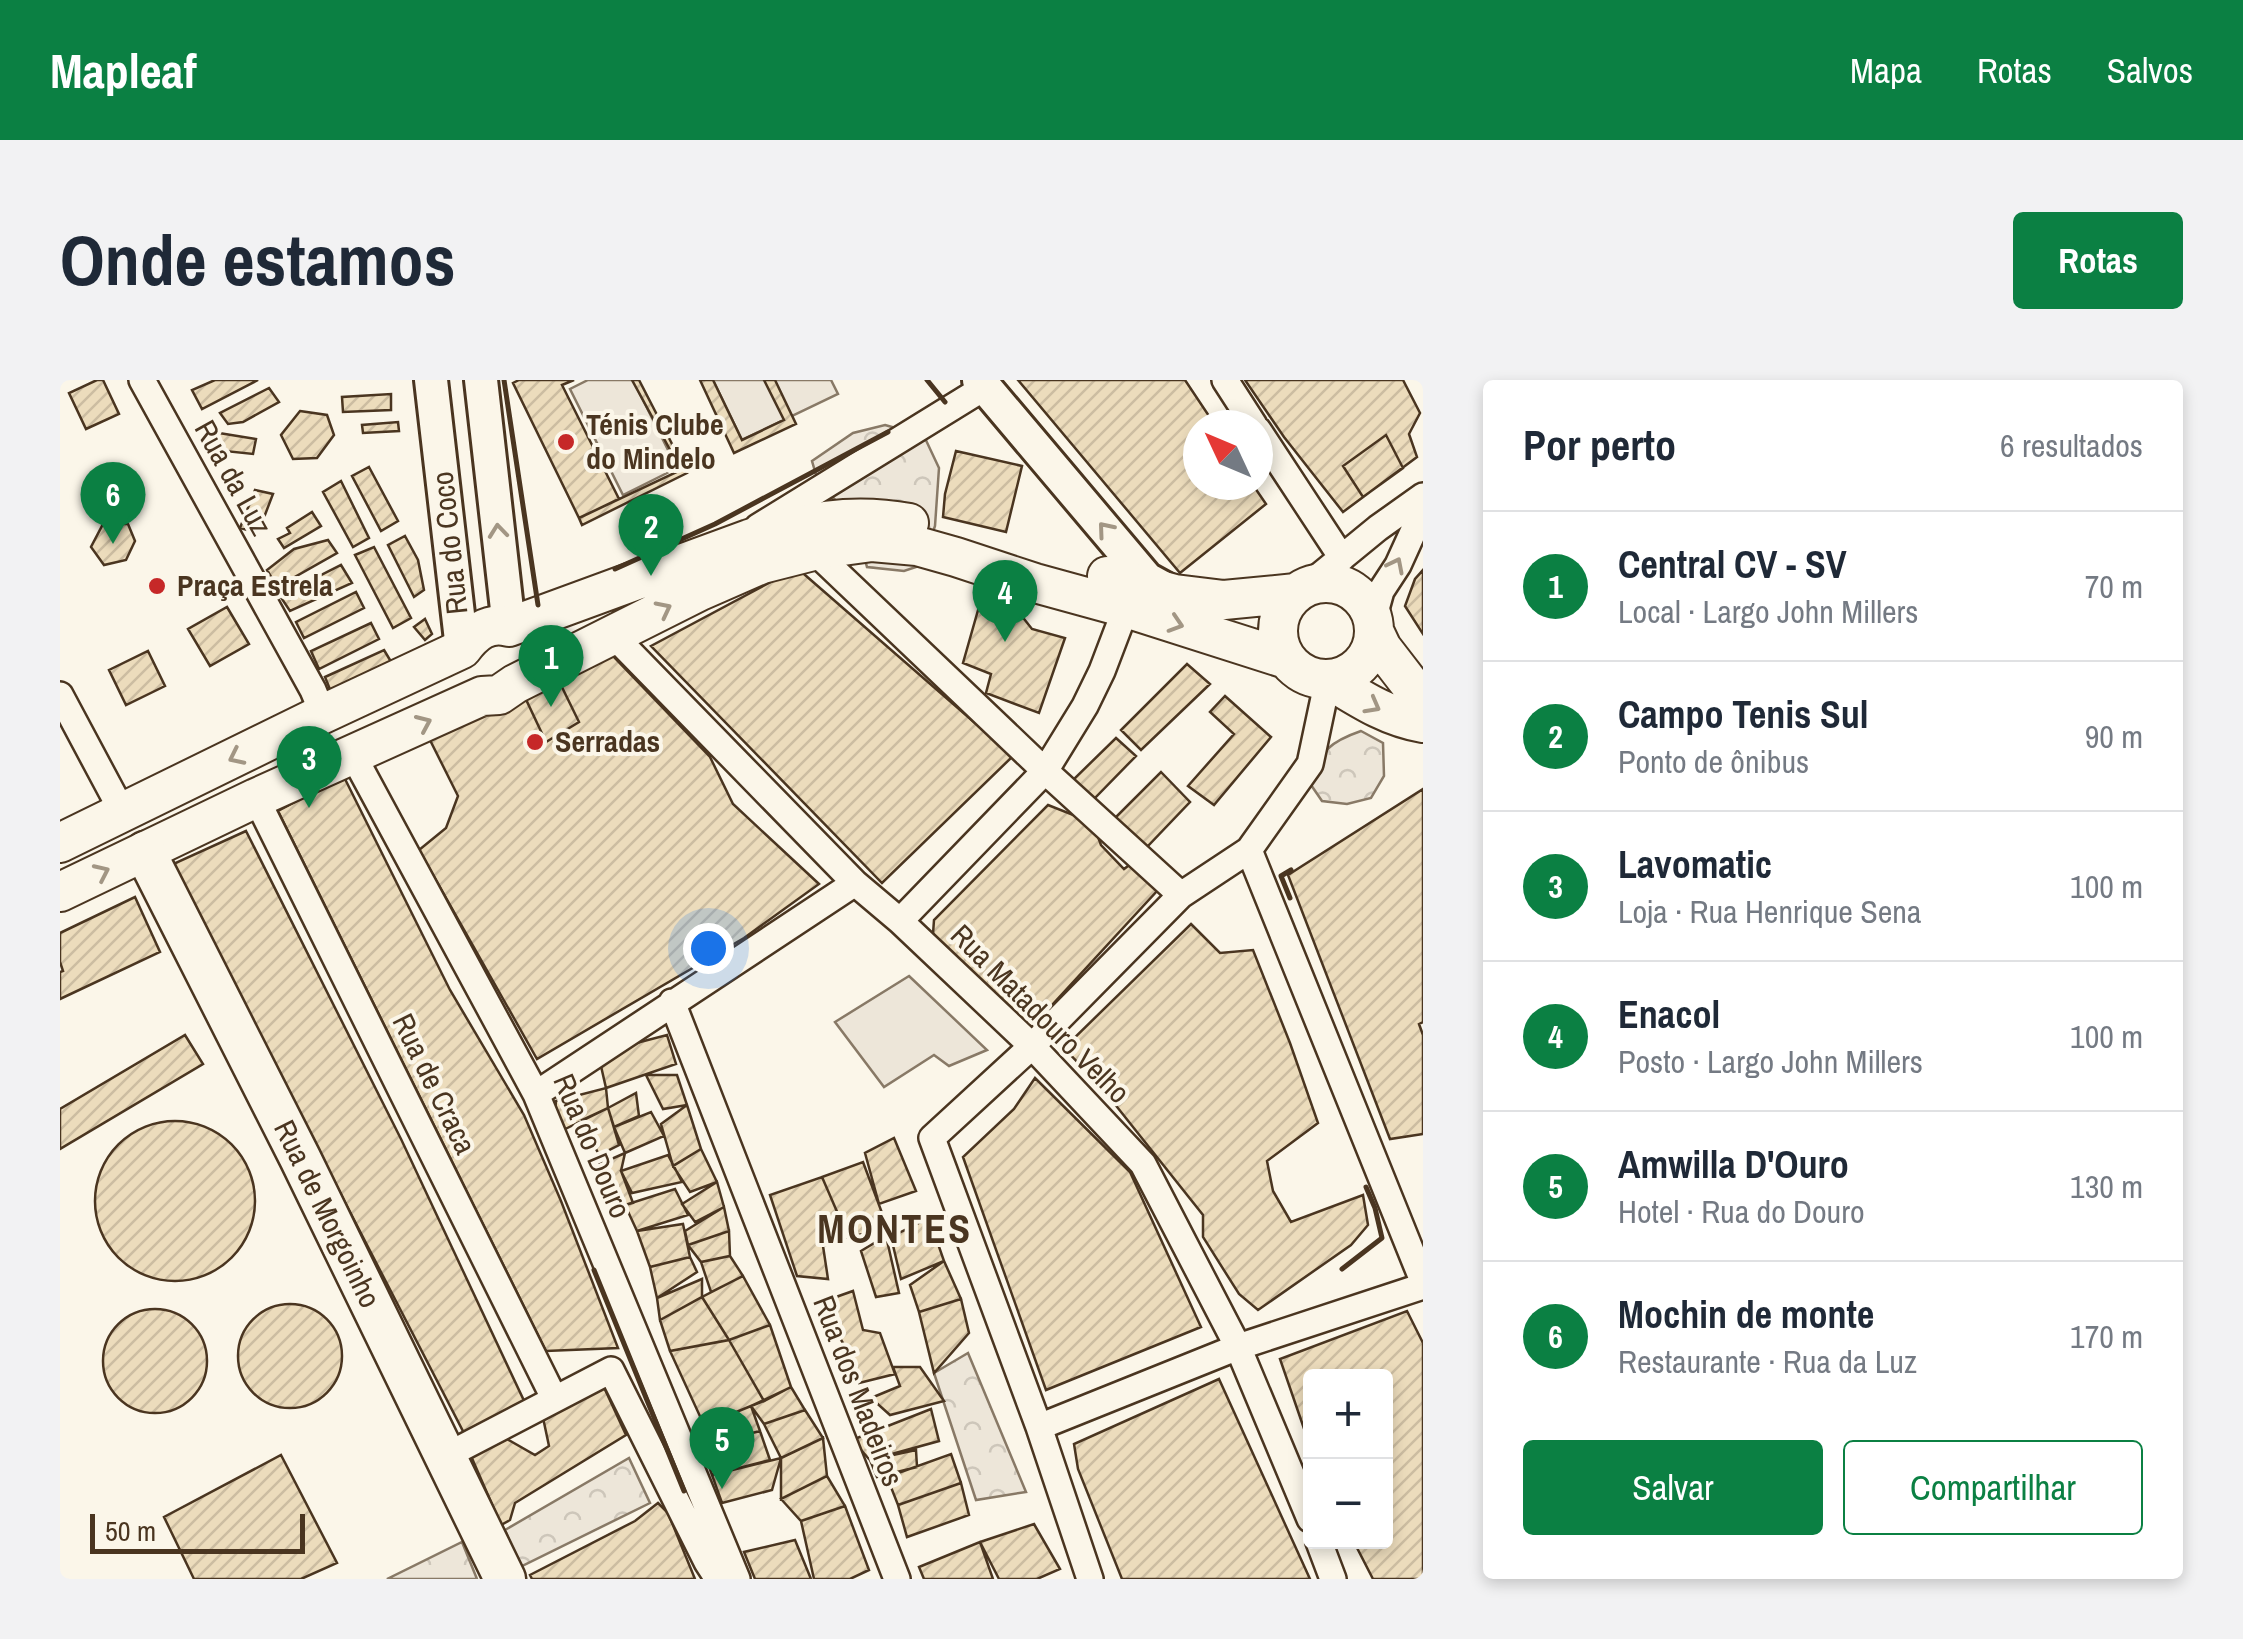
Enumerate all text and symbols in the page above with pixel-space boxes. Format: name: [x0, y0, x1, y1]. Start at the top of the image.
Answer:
text: Mapleaf: [50, 38, 197, 103]
text: Mapa: [1850, 47, 1922, 94]
text: Rotas: [1977, 47, 2052, 94]
text: Salvos: [2107, 47, 2193, 94]
button: Rotas: [2013, 212, 2183, 309]
text: Onde estamos: [60, 213, 456, 307]
place label: Ténis Clube do Mindelo: [586, 404, 724, 478]
north arrow: [1183, 410, 1273, 500]
street label: Rua da Luz: [186, 413, 282, 542]
text: Por perto: [1523, 417, 1676, 473]
text: 6 resultados: [2000, 424, 2143, 467]
marker: Ténis Clube do Mindelo: [555, 431, 577, 453]
pin: 6: [80, 461, 146, 544]
street label: Rua do Coco: [422, 470, 476, 617]
pin: 2: [618, 494, 684, 576]
one-way arrow: [488, 522, 509, 538]
one-way arrow: [1099, 522, 1117, 540]
text: Central CV - SV: [1618, 539, 1847, 590]
one-way arrow: [1384, 557, 1403, 575]
pin: 4: [972, 560, 1038, 642]
place label: Praça Estrela: [177, 565, 333, 605]
text: 1: [1548, 565, 1563, 608]
text: 70 m: [2085, 565, 2143, 608]
marker: Praça Estrela: [146, 575, 168, 597]
text: Local · Largo John Millers: [1618, 590, 1918, 633]
one-way arrow: [654, 602, 672, 621]
one-way arrow: [1166, 612, 1183, 632]
pin: 1: [518, 625, 584, 707]
text: Campo Tenis Sul: [1618, 689, 1869, 740]
one-way arrow: [1363, 693, 1381, 713]
one-way arrow: [414, 715, 432, 735]
text: 2: [1548, 715, 1563, 758]
text: 90 m: [2085, 715, 2143, 758]
place label: Serradas: [555, 721, 660, 761]
pin: 3: [276, 726, 342, 808]
marker: Serradas: [524, 731, 546, 753]
text: Ponto de ônibus: [1618, 740, 1809, 783]
one-way arrow: [228, 745, 246, 765]
text: Lavomatic: [1618, 839, 1772, 890]
one-way arrow: [92, 864, 110, 884]
text: 3: [1548, 865, 1563, 908]
text: 100 m: [2070, 865, 2143, 908]
text: Loja · Rua Henrique Sena: [1618, 890, 1921, 933]
street label: Rua Matadouro Velho: [942, 915, 1139, 1112]
your location: [683, 923, 734, 974]
text: Enacol: [1618, 989, 1720, 1040]
street label: Rua de Craca: [384, 1007, 486, 1161]
text: 4: [1548, 1015, 1563, 1058]
text: 100 m: [2070, 1015, 2143, 1058]
text: Posto · Largo John Millers: [1618, 1040, 1923, 1083]
street label: Rua do Douro: [545, 1067, 641, 1224]
street label: Rua de Morgoinho: [265, 1113, 391, 1314]
text: Amwilla D'Ouro: [1618, 1139, 1849, 1190]
text: 5: [1548, 1165, 1563, 1208]
text: 130 m: [2070, 1165, 2143, 1208]
text: Hotel · Rua do Douro: [1618, 1190, 1865, 1233]
district label: MONTES: [817, 1202, 973, 1255]
text: Mochin de monte: [1618, 1289, 1874, 1340]
street label: Rua dos Madeiros: [804, 1290, 914, 1492]
text: 6: [1548, 1315, 1563, 1358]
text: 170 m: [2070, 1315, 2143, 1358]
text: Restaurante · Rua da Luz: [1618, 1340, 1917, 1383]
map controls: [1303, 1369, 1393, 1549]
button: +: [1303, 1369, 1393, 1459]
pin: 5: [690, 1406, 754, 1489]
button: Salvar: [1523, 1440, 1823, 1535]
button: Compartilhar: [1843, 1440, 2143, 1535]
button: −: [1303, 1459, 1393, 1549]
scale bar: [90, 1509, 305, 1554]
text: 50 m: [105, 1512, 156, 1550]

